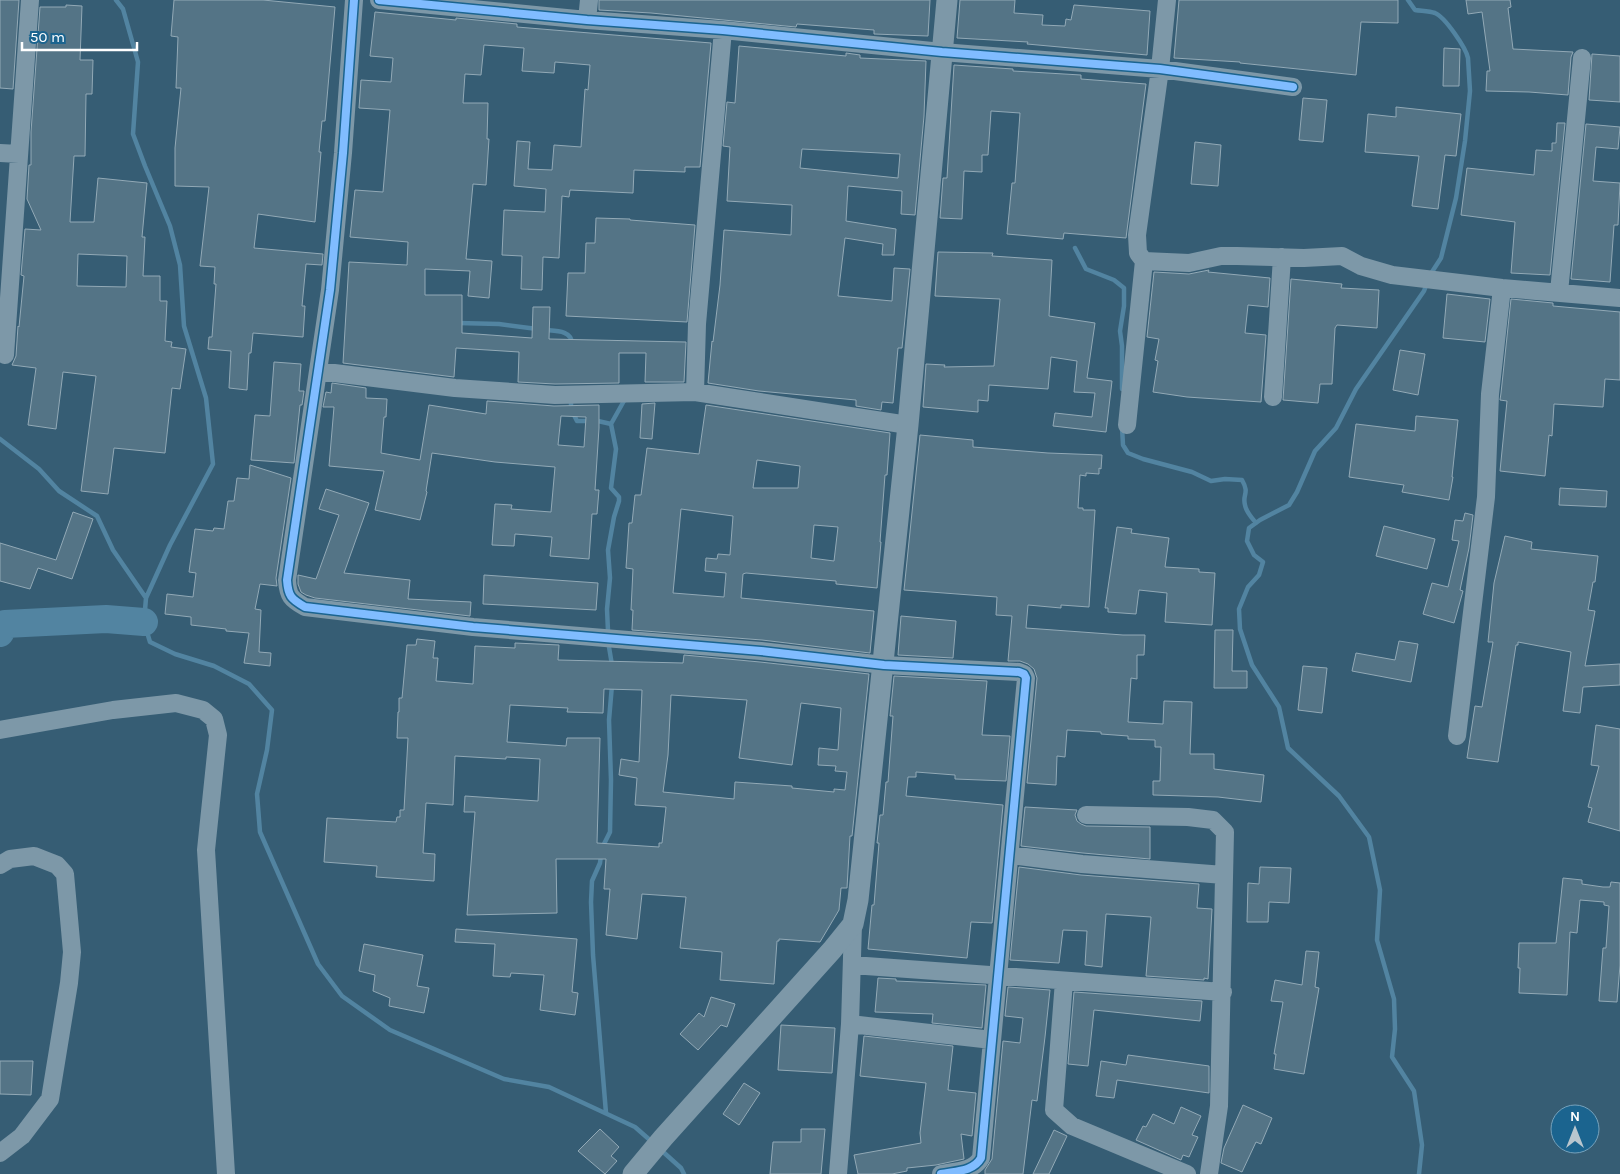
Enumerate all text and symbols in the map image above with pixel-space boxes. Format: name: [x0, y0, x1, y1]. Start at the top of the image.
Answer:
scale bar: [22, 20, 138, 52]
text: 50 m: [30, 28, 65, 46]
north arrow: [1550, 1104, 1600, 1154]
text: N: [1570, 1108, 1580, 1125]

